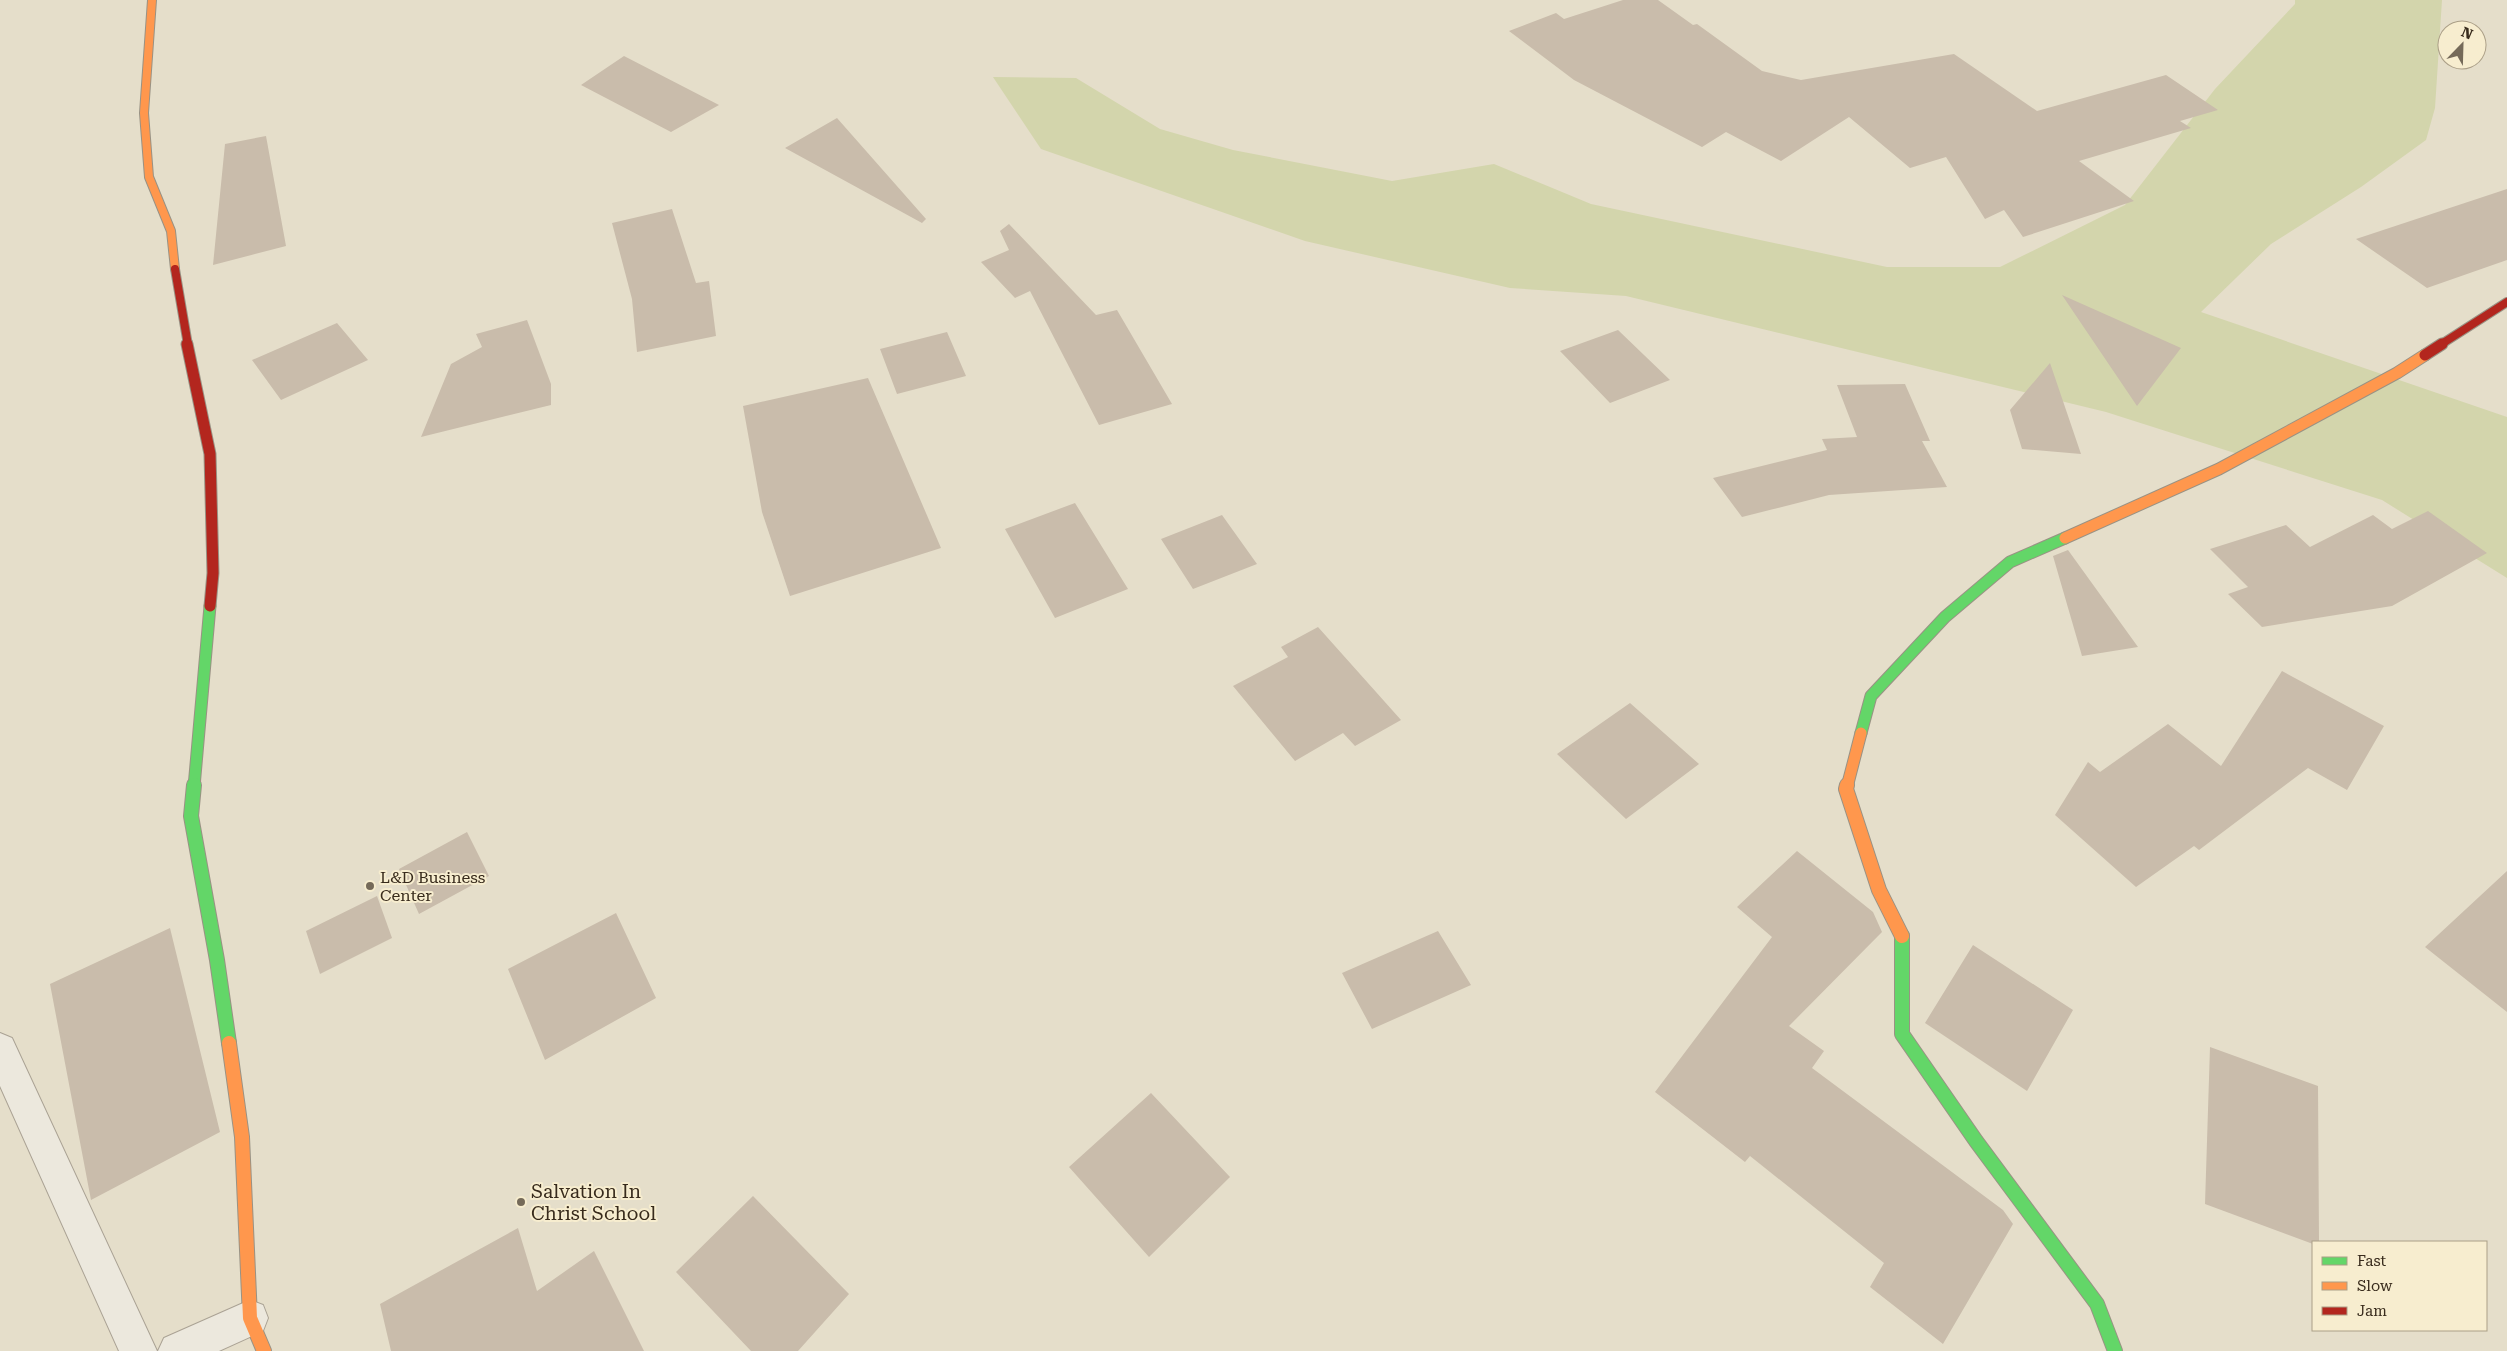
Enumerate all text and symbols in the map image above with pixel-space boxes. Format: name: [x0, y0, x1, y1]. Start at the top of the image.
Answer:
north arrow: [2437, 20, 2487, 70]
text: N: [2459, 24, 2475, 43]
place label: L&D Business Center: [380, 868, 486, 905]
marker: L&D Business Center: [364, 880, 376, 892]
place label: Salvation In Christ School: [531, 1180, 656, 1225]
marker: Salvation In Christ School: [515, 1196, 527, 1208]
legend: [2312, 1241, 2487, 1331]
text: Fast: [2357, 1252, 2387, 1270]
text: Slow: [2357, 1277, 2393, 1295]
text: Jam: [2357, 1302, 2387, 1320]

